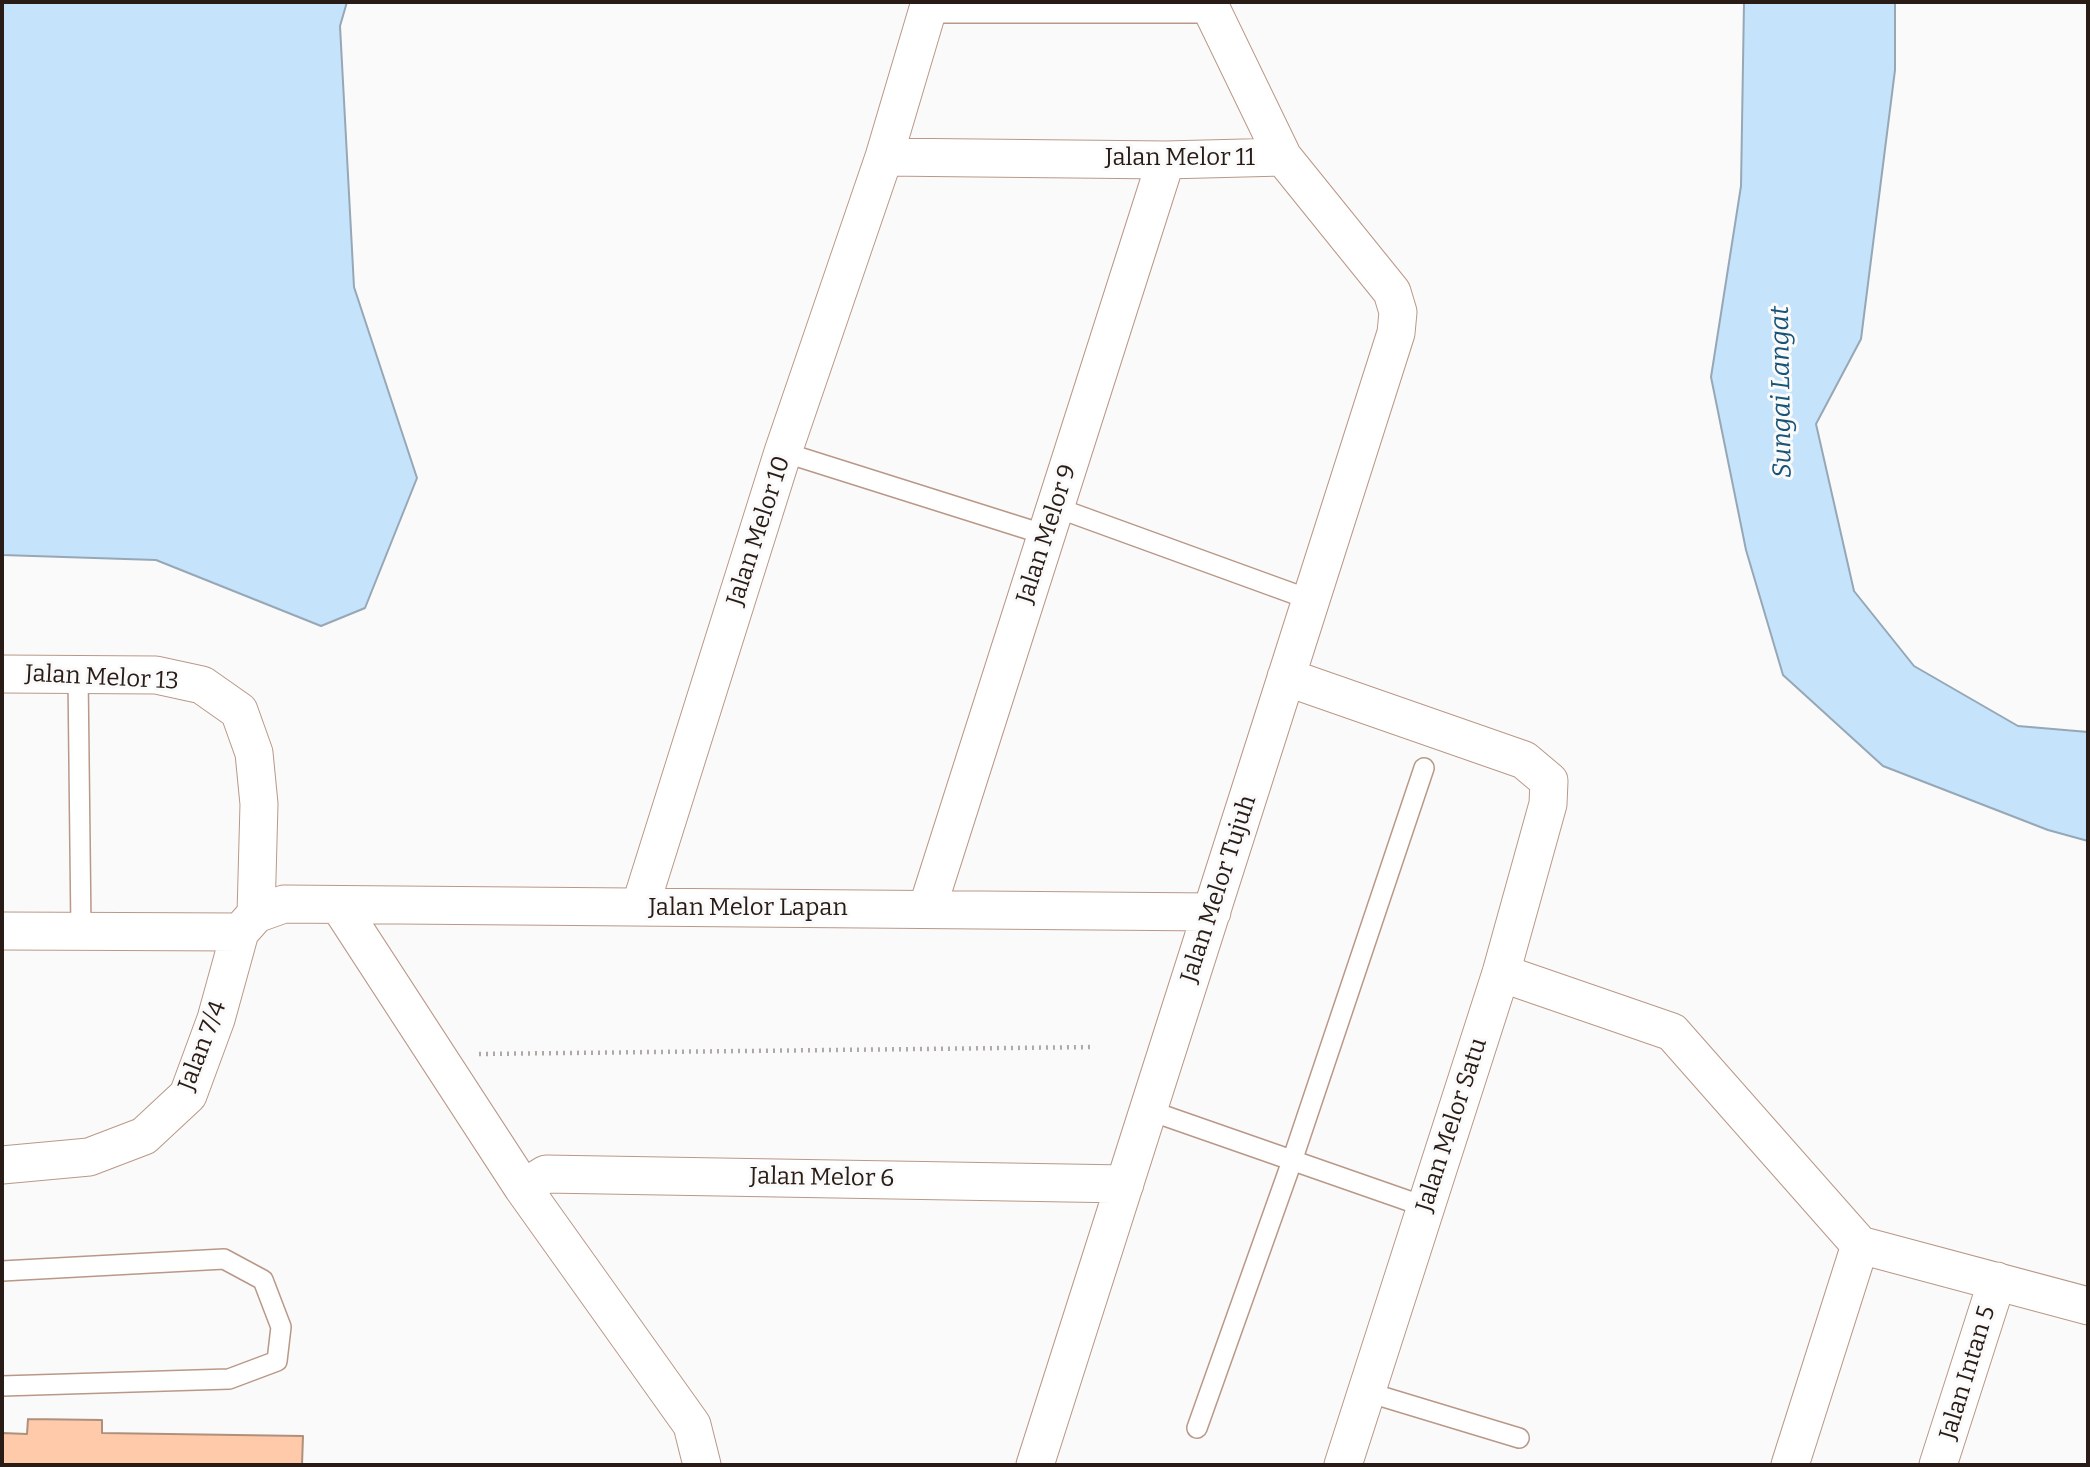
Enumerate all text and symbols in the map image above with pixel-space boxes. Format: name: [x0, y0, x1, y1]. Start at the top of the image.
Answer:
street label: Jalan Melor 11: [1105, 144, 1255, 172]
water label: Sungai Langat: [1765, 306, 1799, 478]
street label: Jalan Melor 10: [721, 453, 797, 609]
street label: Jalan Melor 9: [1011, 461, 1083, 607]
street label: Jalan Melor 13: [24, 660, 180, 696]
street label: Jalan Melor Tujuh: [1175, 792, 1263, 986]
street label: Jalan Melor Lapan: [648, 894, 848, 922]
street label: Jalan 7/4: [173, 997, 233, 1095]
street label: Jalan Melor Satu: [1410, 1034, 1494, 1216]
street label: Jalan Melor 6: [749, 1162, 895, 1194]
street label: Jalan Intan 5: [1934, 1303, 2002, 1443]

